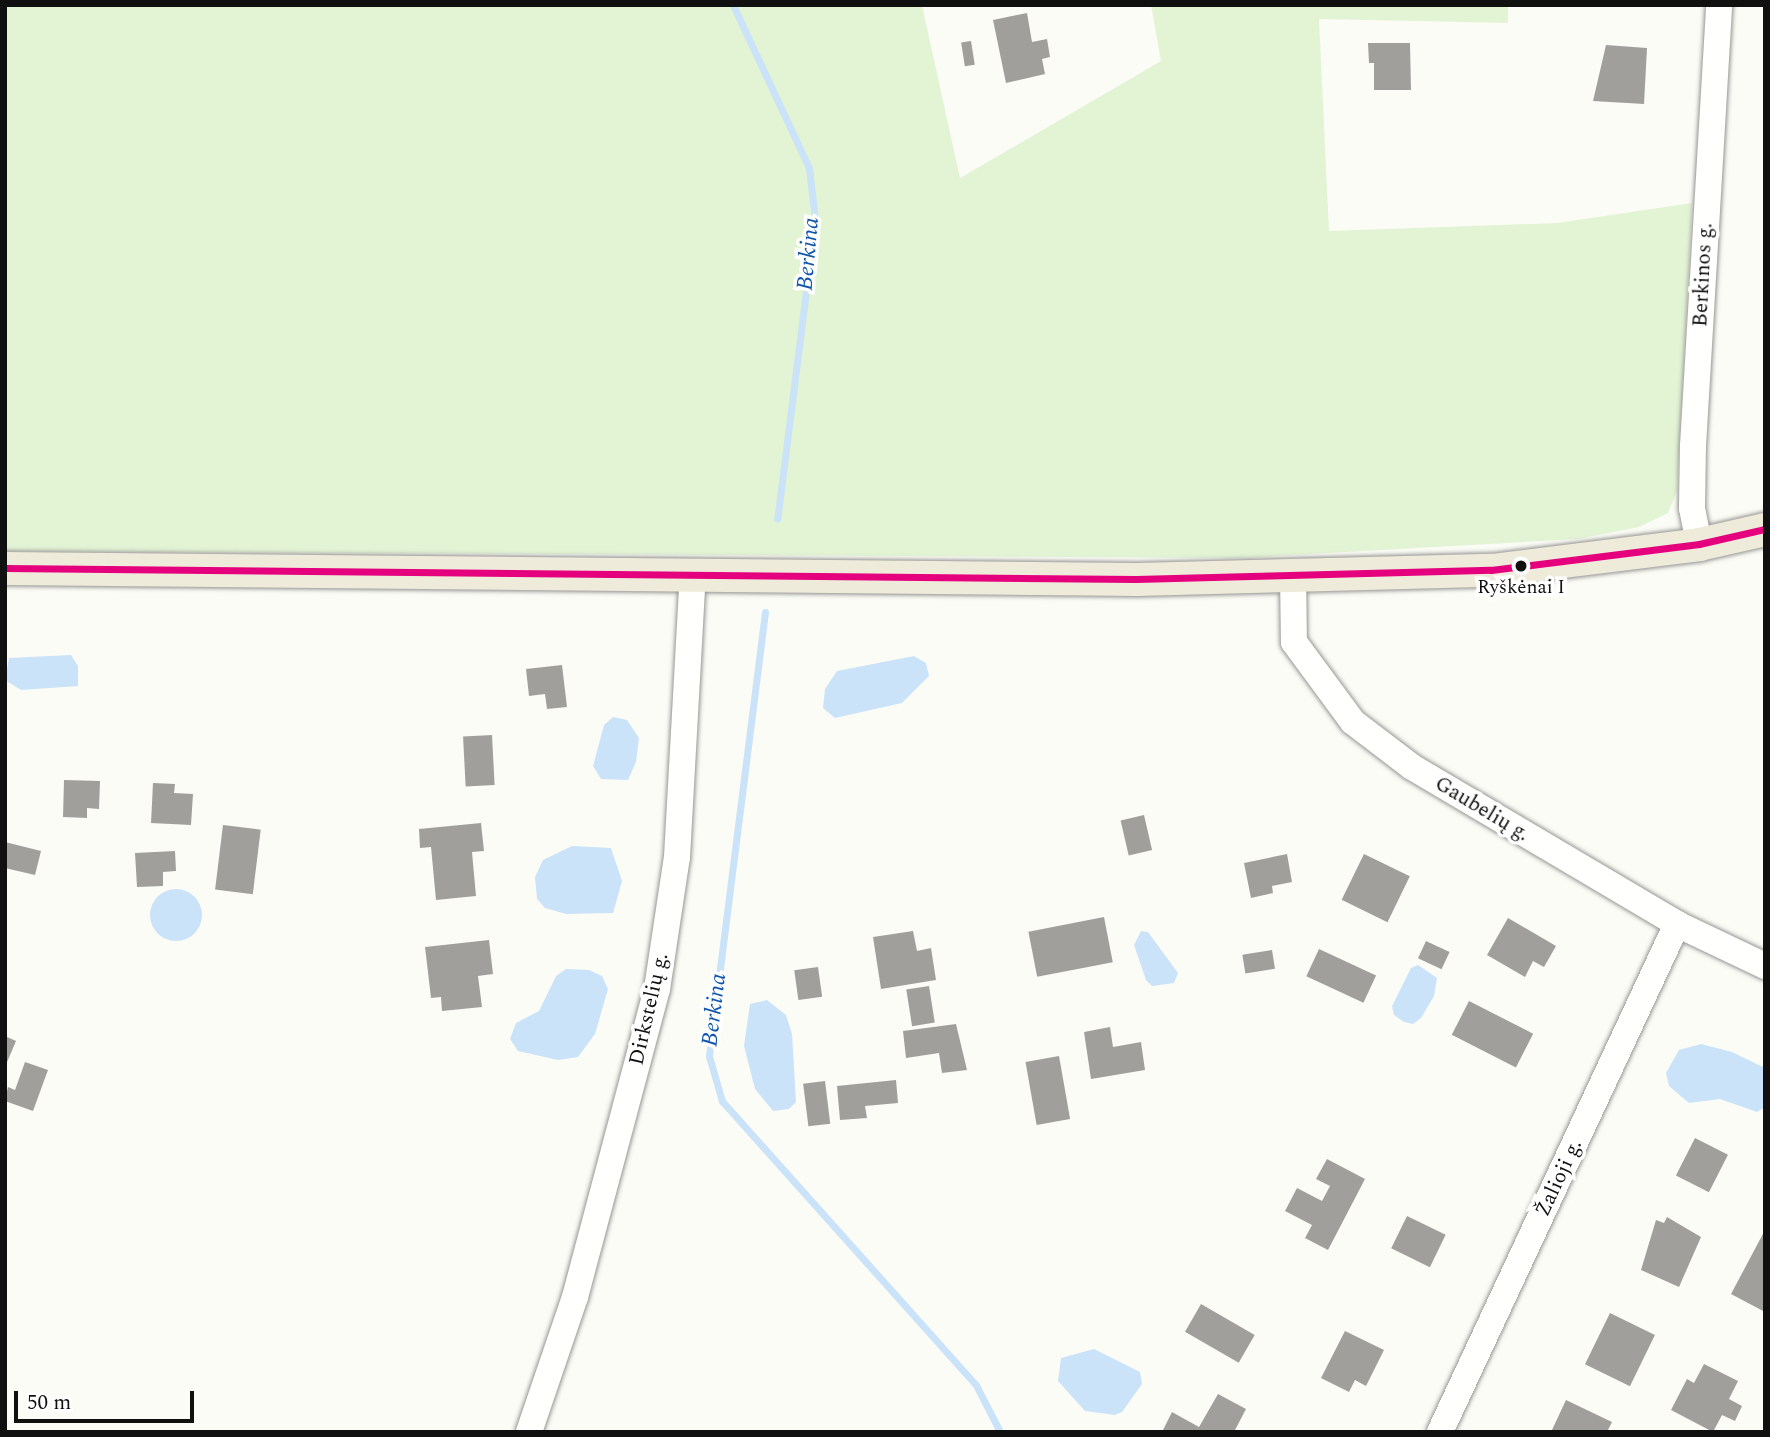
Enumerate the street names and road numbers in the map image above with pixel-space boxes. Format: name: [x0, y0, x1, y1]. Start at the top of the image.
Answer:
street label: Berkinos g.: [1688, 222, 1718, 328]
street label: Gaubelių g.: [1430, 771, 1534, 847]
street label: Dirkstelių g.: [624, 950, 674, 1068]
street label: Žalioji g.: [1530, 1135, 1588, 1221]

